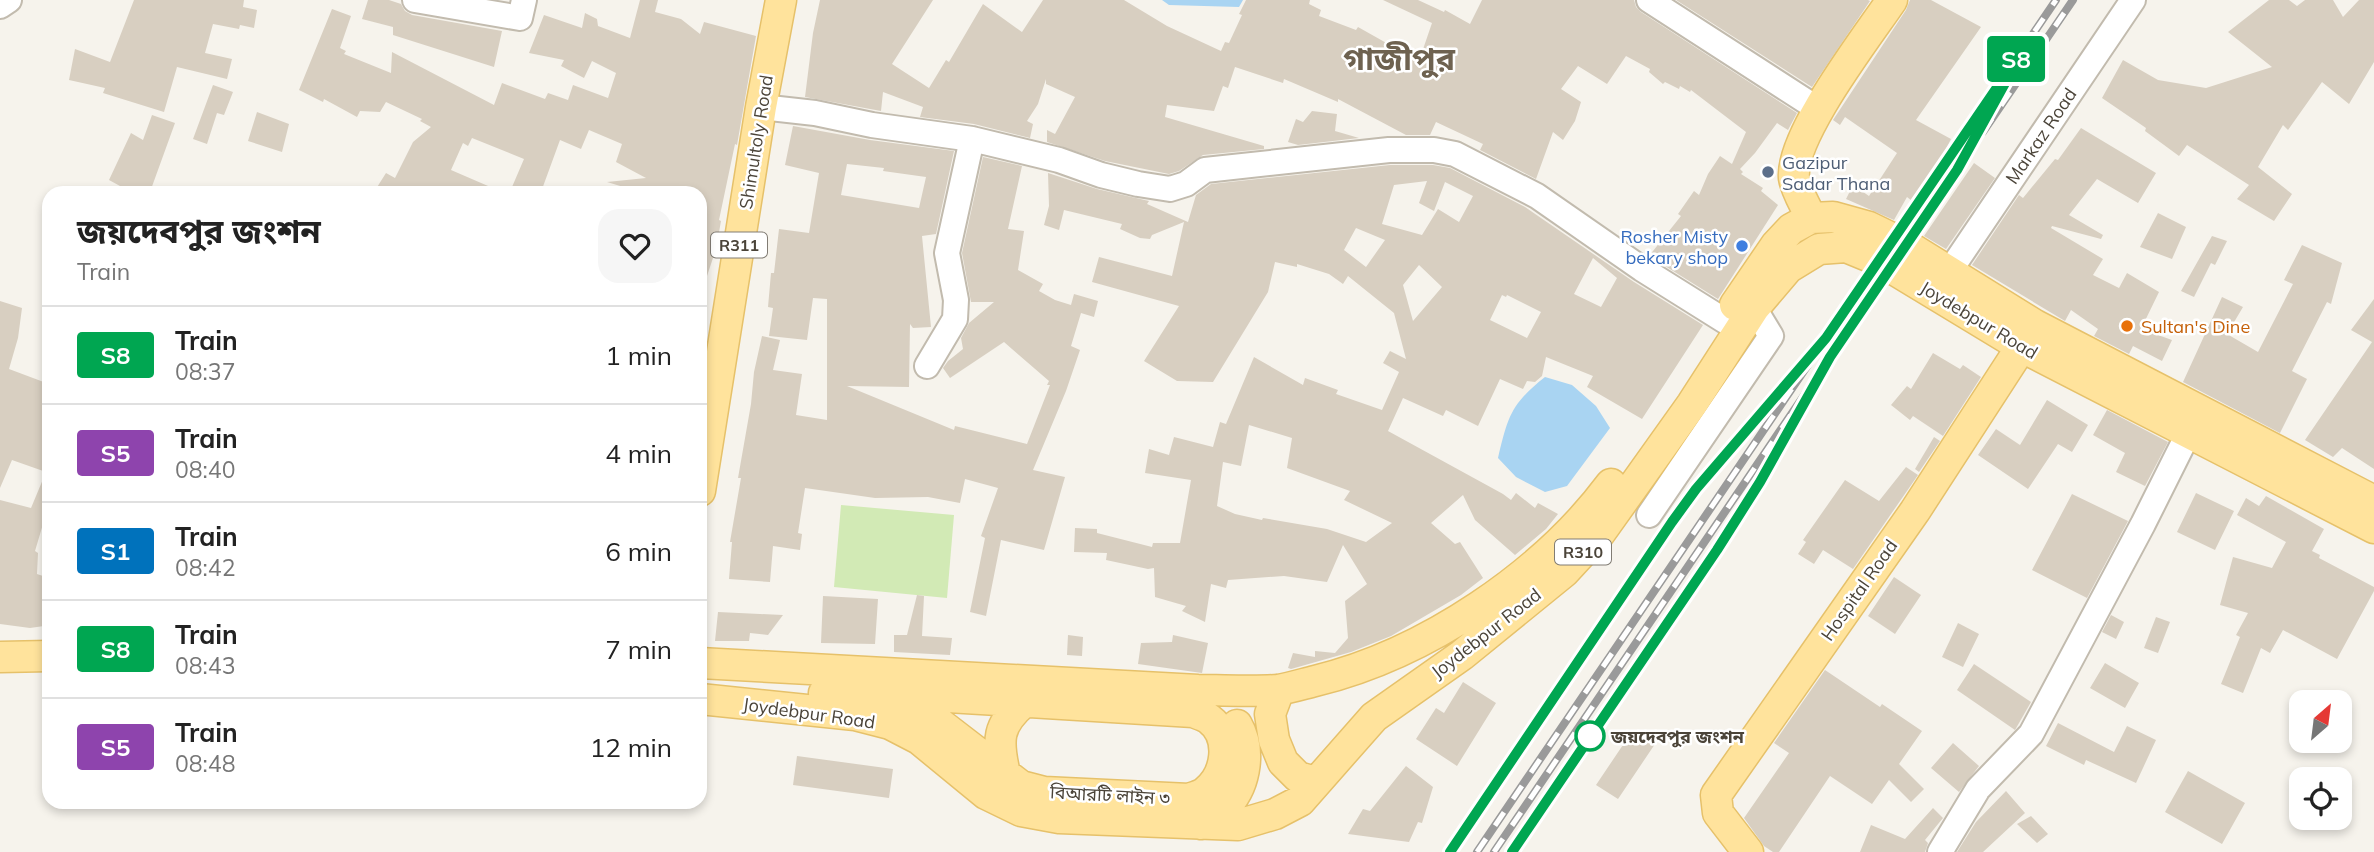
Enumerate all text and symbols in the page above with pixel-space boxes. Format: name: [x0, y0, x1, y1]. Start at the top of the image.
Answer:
line badge: S8: [1984, 36, 2048, 82]
district label: গাজীপুর: [1343, 38, 1456, 78]
text: S8: [2001, 44, 2031, 74]
street label: Shimultoly Road: [734, 73, 778, 211]
street label: Markaz Road: [2000, 84, 2082, 188]
place label: Gazipur Sadar Thana: [1782, 151, 1890, 195]
marker: Gazipur Sadar Thana: [1760, 164, 1776, 180]
button: heart: [598, 209, 672, 283]
text: জয়দেবপুর জংশন: [77, 210, 321, 251]
place label: Rosher Misty bekary shop: [1620, 225, 1728, 269]
road number: R311: [711, 232, 767, 258]
marker: Rosher Misty bekary shop: [1734, 238, 1750, 254]
text: Train: [77, 257, 130, 286]
street label: Joydebpur Road: [1916, 276, 2042, 364]
place label: Sultan's Dine: [2141, 315, 2250, 338]
marker: Sultan's Dine: [2119, 318, 2135, 334]
text: Train: [175, 324, 238, 357]
text: 1 min: [605, 339, 672, 372]
text: S8: [101, 340, 130, 370]
text: 08:37: [175, 357, 235, 386]
text: Train: [175, 422, 238, 455]
text: 4 min: [605, 437, 672, 470]
text: S5: [101, 438, 130, 468]
text: 08:40: [175, 455, 235, 484]
text: Train: [175, 520, 238, 553]
text: 6 min: [605, 535, 672, 568]
street label: Hospital Road: [1816, 535, 1902, 645]
text: S1: [101, 536, 130, 566]
road number: R310: [1555, 540, 1611, 565]
text: 08:42: [175, 553, 235, 582]
street label: Joydebpur Road: [1426, 583, 1546, 683]
text: Train: [175, 618, 238, 651]
text: 7 min: [605, 633, 672, 666]
text: S8: [101, 634, 130, 664]
text: 08:43: [175, 651, 235, 680]
north arrow: [2289, 690, 2352, 752]
map controls: [2289, 690, 2352, 830]
street label: Joydebpur Road: [741, 692, 877, 734]
text: Train: [175, 716, 238, 749]
marker: জয়দেবপুর জংশন: [1575, 721, 1605, 751]
place label: জয়দেবপুর জংশন: [1610, 725, 1745, 748]
text: 12 min: [590, 731, 672, 764]
text: S5: [101, 732, 130, 762]
text: 08:48: [175, 749, 235, 778]
button: locate: [2289, 767, 2352, 830]
street label: বিআরটি লাইন ৩: [1048, 780, 1171, 810]

